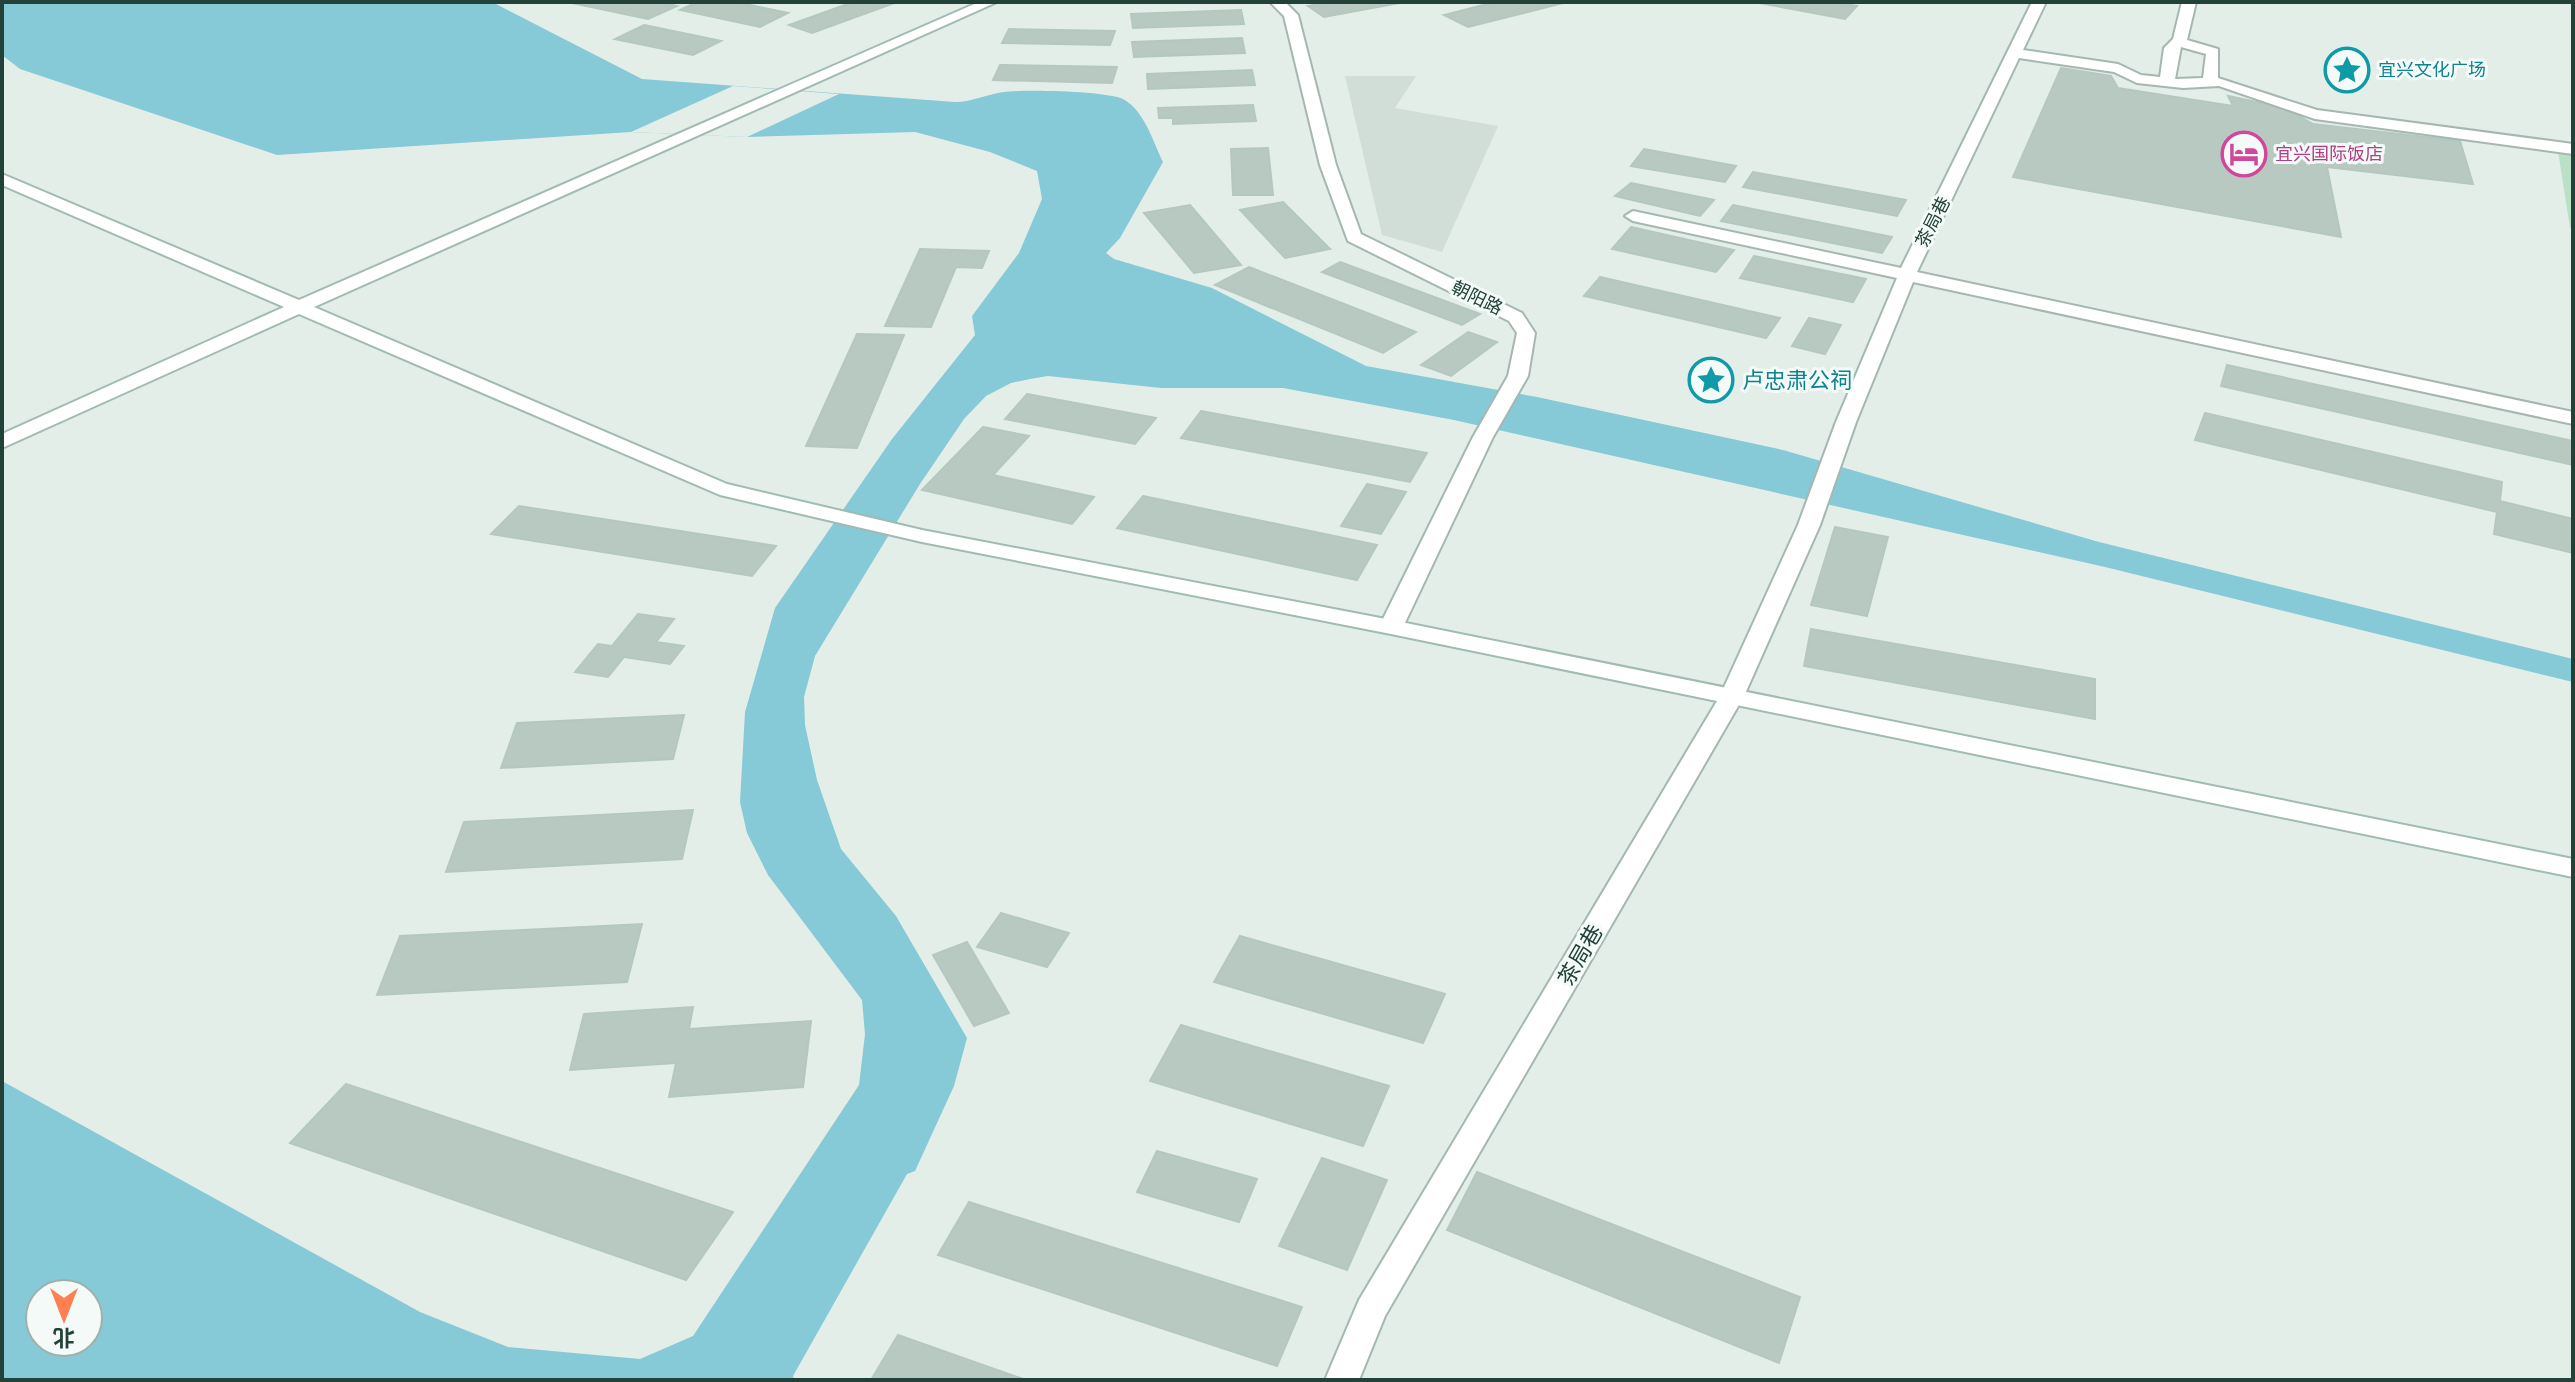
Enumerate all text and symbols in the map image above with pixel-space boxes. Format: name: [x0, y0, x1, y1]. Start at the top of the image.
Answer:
place icon: 宜兴文化广场: [2323, 46, 2371, 94]
place label: 宜兴文化广场: [2378, 57, 2486, 81]
hotel icon: 宜兴国际饭店: [2220, 130, 2268, 178]
place label: 宜兴国际饭店: [2275, 141, 2383, 165]
street label: 茶局巷: [1909, 192, 1955, 251]
street label: 朝阳路: [1448, 274, 1507, 320]
place icon: 卢忠肃公祠: [1687, 356, 1735, 404]
place label: 卢忠肃公祠: [1742, 364, 1852, 394]
street label: 茶局巷: [1550, 918, 1609, 991]
north arrow: [24, 1278, 104, 1358]
text: 北: [53, 1324, 75, 1354]

